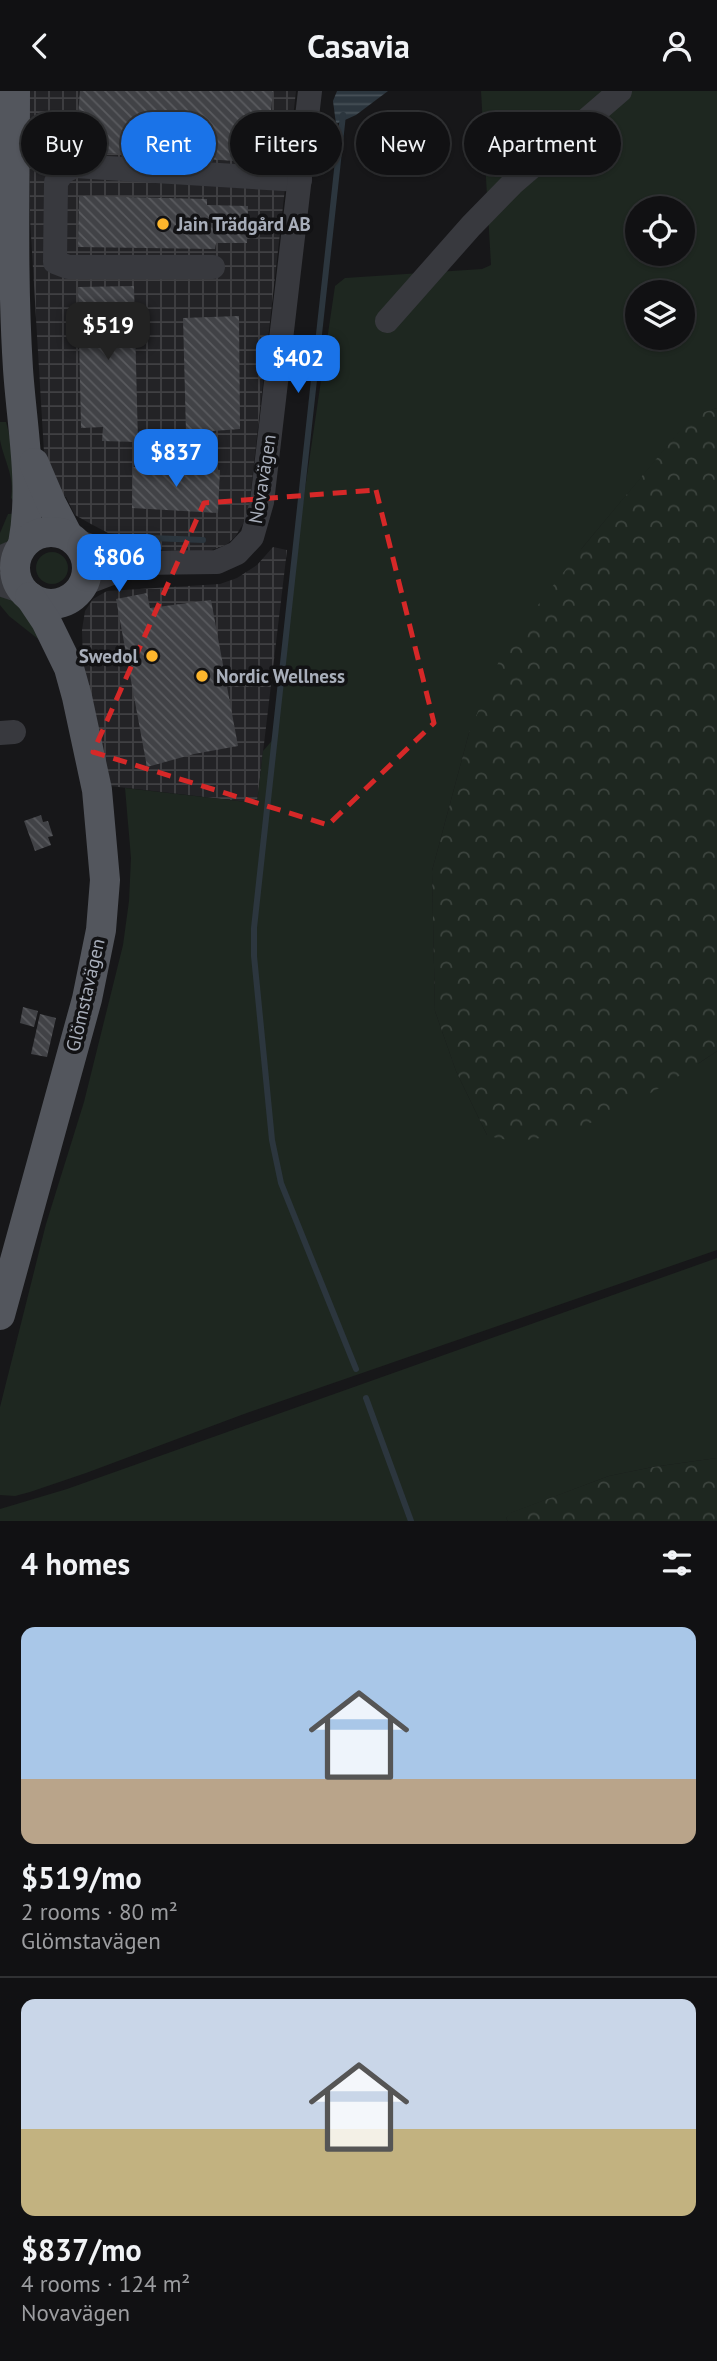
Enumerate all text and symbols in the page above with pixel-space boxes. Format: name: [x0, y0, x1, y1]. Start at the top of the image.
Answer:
text: Casavia: [307, 25, 410, 67]
icon: back: [21, 27, 59, 65]
icon: person: [658, 27, 696, 65]
chip: Buy: [21, 112, 107, 175]
chip: Rent: [121, 112, 216, 175]
chip: Filters: [230, 112, 342, 175]
chip: New: [356, 112, 450, 175]
chip: Apartment: [464, 112, 621, 175]
map controls: [625, 196, 695, 350]
button: locate: [625, 196, 695, 266]
place label: Jain Trädgård AB: [176, 212, 311, 236]
marker: Jain Trädgård AB: [155, 216, 171, 232]
button: layers: [625, 280, 695, 350]
pin: $519: [67, 303, 149, 362]
text: $519: [82, 310, 134, 339]
pin: $402: [257, 335, 339, 395]
text: $402: [272, 343, 324, 372]
pin: $837: [135, 429, 217, 489]
street label: Novavägen: [243, 433, 281, 525]
text: $837: [150, 437, 202, 466]
pin: $806: [78, 535, 160, 594]
text: $806: [93, 542, 145, 571]
place label: Swedol: [79, 644, 138, 668]
marker: Swedol: [144, 648, 160, 664]
place label: Nordic Wellness: [216, 664, 345, 688]
marker: Nordic Wellness: [194, 668, 210, 684]
street label: Glömstavägen: [60, 936, 110, 1054]
text: 4 homes: [21, 1544, 130, 1583]
icon: filters: [658, 1544, 696, 1582]
icon: home: [296, 1672, 422, 1798]
text: $519/mo: [21, 1858, 142, 1897]
text: 2 rooms · 80 m²: [21, 1897, 178, 1926]
text: Glömstavägen: [21, 1926, 161, 1955]
icon: home: [296, 2044, 422, 2170]
text: $837/mo: [21, 2230, 142, 2269]
text: 4 rooms · 124 m²: [21, 2269, 190, 2298]
text: Novavägen: [21, 2298, 130, 2327]

